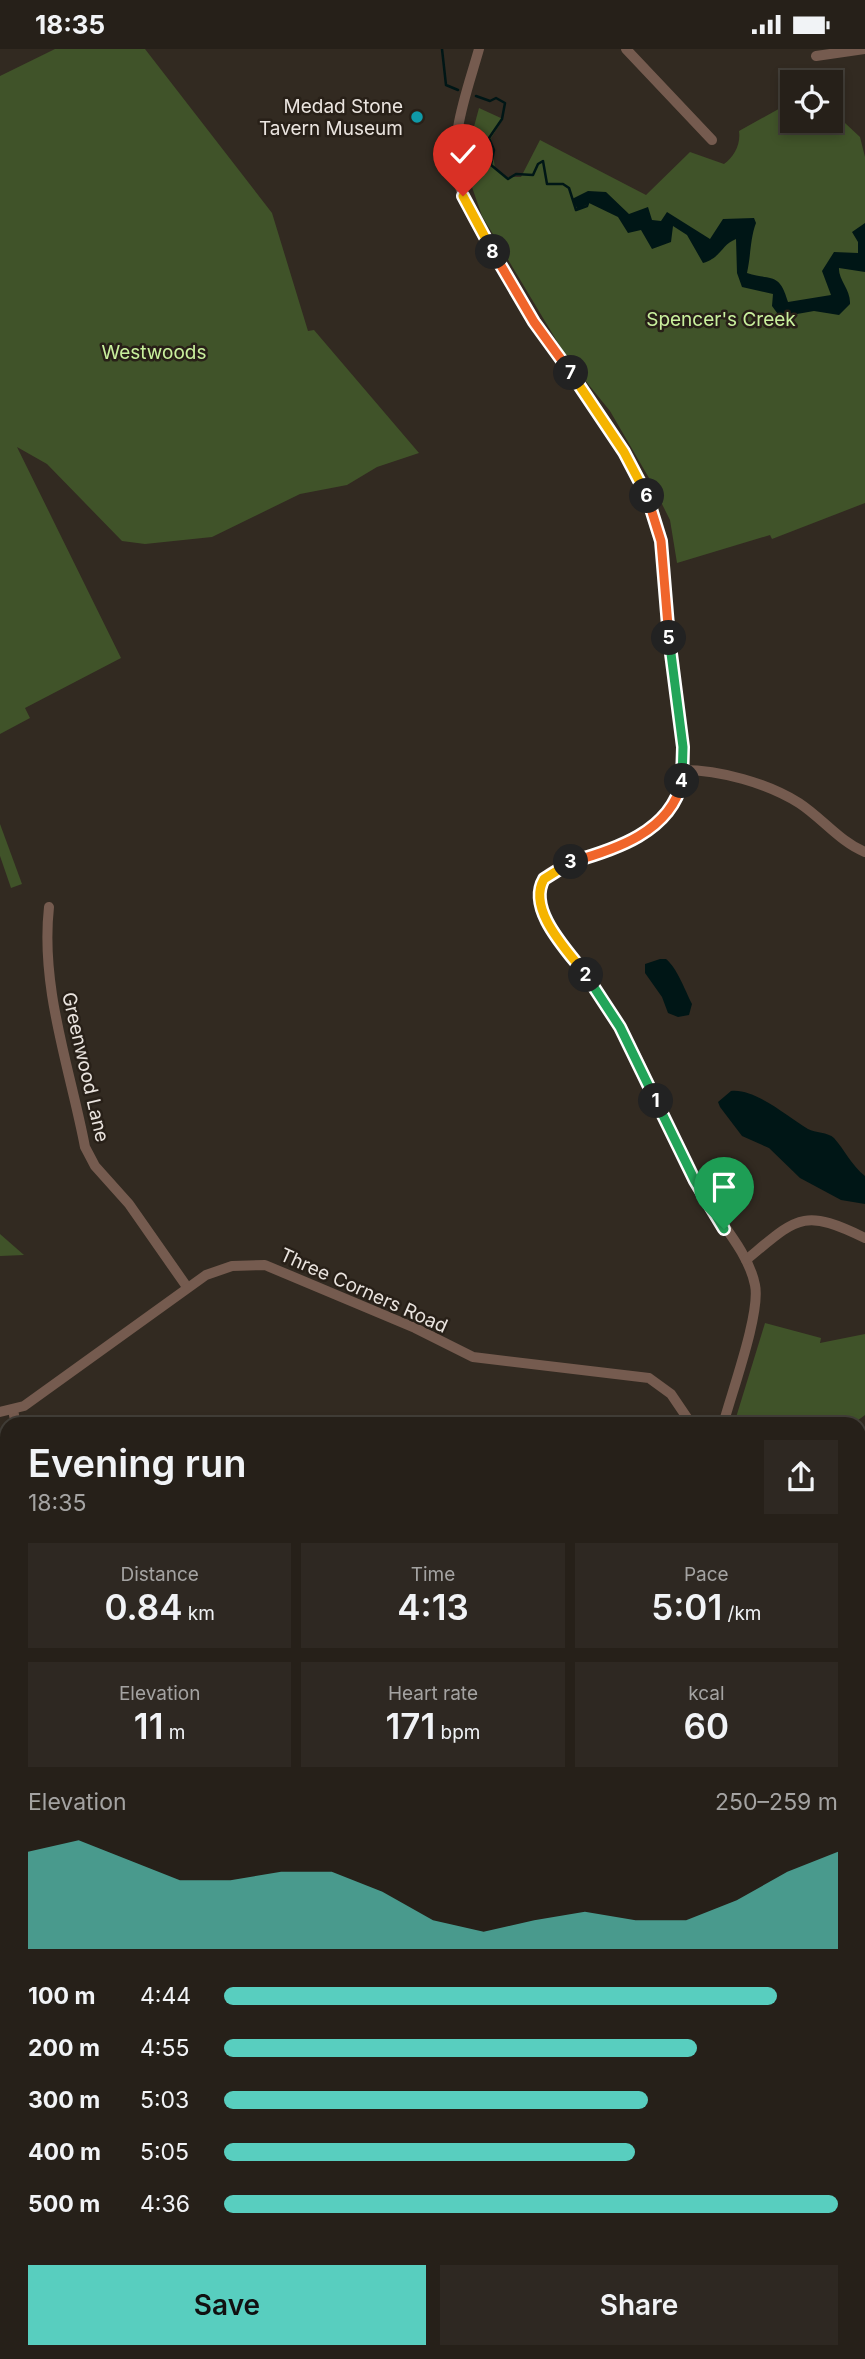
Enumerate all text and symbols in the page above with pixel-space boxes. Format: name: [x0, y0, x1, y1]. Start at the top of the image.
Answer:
text: 18:35: [35, 9, 105, 40]
map controls: [780, 70, 843, 133]
button: locate: [780, 70, 843, 133]
place label: Medad Stone Tavern Museum: [259, 95, 403, 140]
marker: Medad Stone Tavern Museum: [409, 109, 425, 125]
pin: [433, 124, 493, 196]
icon: check: [444, 135, 482, 173]
pin: 8: [476, 235, 510, 269]
text: 8: [486, 240, 499, 263]
park label: Spencer's Creek: [646, 308, 796, 331]
park label: Westwoods: [101, 341, 207, 364]
pin: 7: [554, 355, 588, 391]
text: 7: [565, 361, 576, 384]
pin: 6: [630, 479, 664, 513]
text: 6: [640, 484, 653, 507]
pin: 5: [652, 621, 686, 655]
text: 5: [662, 626, 675, 649]
pin: 4: [664, 763, 700, 799]
text: 4: [675, 769, 688, 792]
pin: 3: [554, 845, 588, 879]
text: 3: [564, 850, 577, 873]
pin: 2: [568, 957, 604, 993]
text: 2: [580, 963, 591, 986]
street label: Greenwood Lane: [57, 990, 114, 1144]
pin: 1: [638, 1083, 674, 1119]
text: 1: [651, 1089, 660, 1112]
pin: [694, 1157, 754, 1229]
icon: arrive: [705, 1168, 743, 1206]
street label: Three Corners Road: [276, 1243, 451, 1338]
text: Evening run: [28, 1440, 246, 1486]
button: share: [764, 1440, 838, 1514]
text: 18:35: [28, 1489, 86, 1517]
text: Distance: [120, 1563, 199, 1586]
text: Time: [411, 1563, 455, 1586]
text: Pace: [684, 1563, 729, 1586]
text: 0.84: [104, 1586, 182, 1628]
text: 4:13: [397, 1586, 469, 1628]
text: 5:01: [651, 1586, 722, 1628]
text: km: [182, 1602, 215, 1625]
text: /km: [722, 1602, 761, 1625]
text: Elevation: [119, 1682, 200, 1705]
text: Heart rate: [388, 1682, 478, 1705]
text: kcal: [688, 1682, 724, 1705]
text: 11: [134, 1705, 163, 1747]
text: 171: [385, 1705, 435, 1747]
text: 60: [684, 1705, 729, 1747]
text: m: [163, 1721, 185, 1744]
text: bpm: [435, 1721, 481, 1744]
text: Elevation: [28, 1788, 127, 1816]
text: 250–259 m: [715, 1788, 838, 1816]
text: 100 m: [28, 1982, 95, 2010]
text: 4:44: [140, 1982, 191, 2010]
text: 200 m: [28, 2034, 100, 2062]
text: 4:55: [140, 2034, 189, 2062]
text: 300 m: [28, 2086, 100, 2114]
text: 5:03: [140, 2086, 189, 2114]
text: 400 m: [28, 2138, 101, 2166]
text: 5:05: [140, 2138, 189, 2166]
text: 500 m: [28, 2190, 100, 2218]
text: 4:36: [140, 2190, 190, 2218]
button: Save: [28, 2265, 426, 2345]
button: Share: [440, 2265, 838, 2345]

